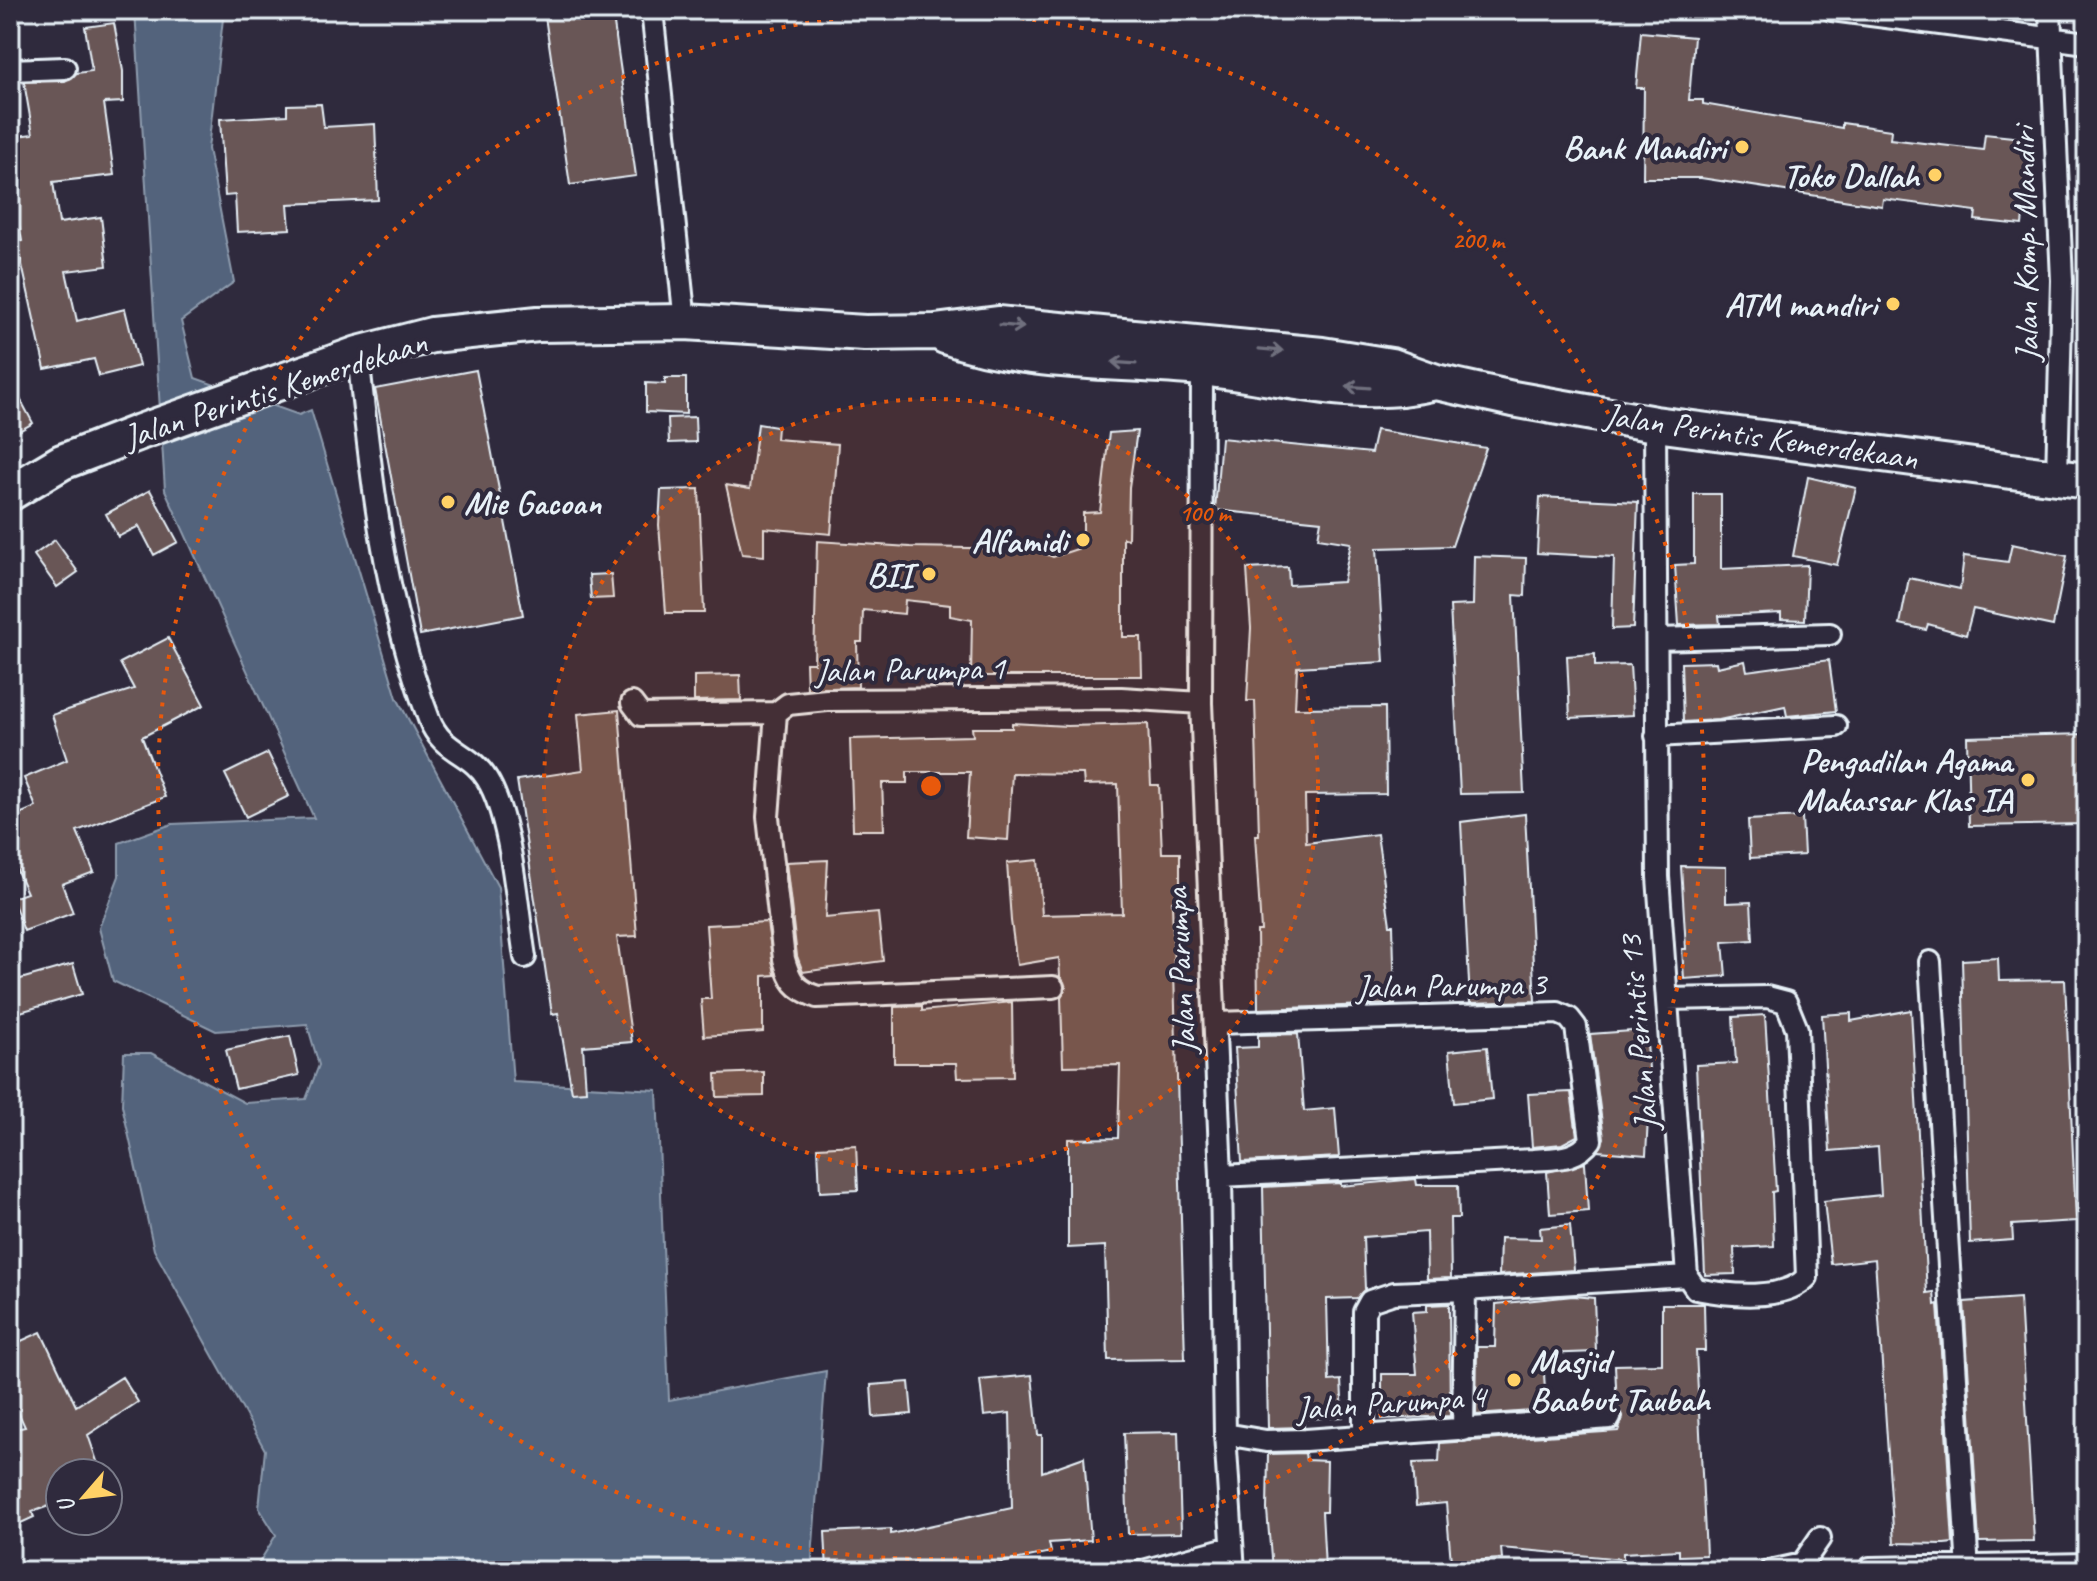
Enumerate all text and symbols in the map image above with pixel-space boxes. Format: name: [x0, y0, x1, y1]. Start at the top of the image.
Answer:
street label: Jalan Komp. Mandiri: [2001, 121, 2049, 364]
place label: Bank Mandiri: [1563, 126, 1730, 169]
marker: Bank Mandiri: [1733, 138, 1751, 156]
place label: Toko Dallah: [1783, 154, 1921, 197]
marker: Toko Dallah: [1926, 166, 1944, 184]
text: 200 m: [1452, 225, 1506, 255]
place label: ATM mandiri: [1725, 283, 1881, 326]
marker: ATM mandiri: [1884, 295, 1902, 313]
street label: Jalan Perintis Kemerdekaan: [116, 319, 433, 459]
one-way arrow: [998, 319, 1025, 334]
one-way arrow: [1257, 343, 1284, 358]
one-way arrow: [1111, 355, 1138, 370]
one-way arrow: [1345, 379, 1372, 394]
street label: Jalan Perintis Kemerdekaan: [1599, 392, 1921, 479]
place label: Mie Gacoan: [464, 481, 602, 524]
marker: Mie Gacoan: [439, 493, 457, 511]
text: 100 m: [1179, 498, 1233, 528]
place label: Alfamidi: [972, 519, 1071, 562]
marker: Alfamidi: [1074, 531, 1092, 549]
place label: BII: [867, 553, 920, 596]
marker: BII: [920, 565, 938, 583]
street label: Jalan Parumpa 1: [813, 646, 1007, 692]
place label: Pengadilan Agama Makassar Klas IA: [1797, 739, 2015, 821]
marker: Pengadilan Agama Makassar Klas IA: [2019, 771, 2037, 789]
centre of rings: [917, 772, 945, 800]
street label: Jalan Parumpa: [1154, 884, 1206, 1057]
street label: Jalan Perintis 13: [1608, 931, 1668, 1135]
street label: Jalan Parumpa 3: [1354, 962, 1549, 1008]
place label: Masjid Baabut Taubah: [1530, 1339, 1712, 1421]
marker: Masjid Baabut Taubah: [1505, 1371, 1523, 1389]
street label: Jalan Parumpa 4: [1293, 1374, 1491, 1430]
north arrow: [44, 1457, 124, 1537]
text: U: [50, 1491, 82, 1517]

